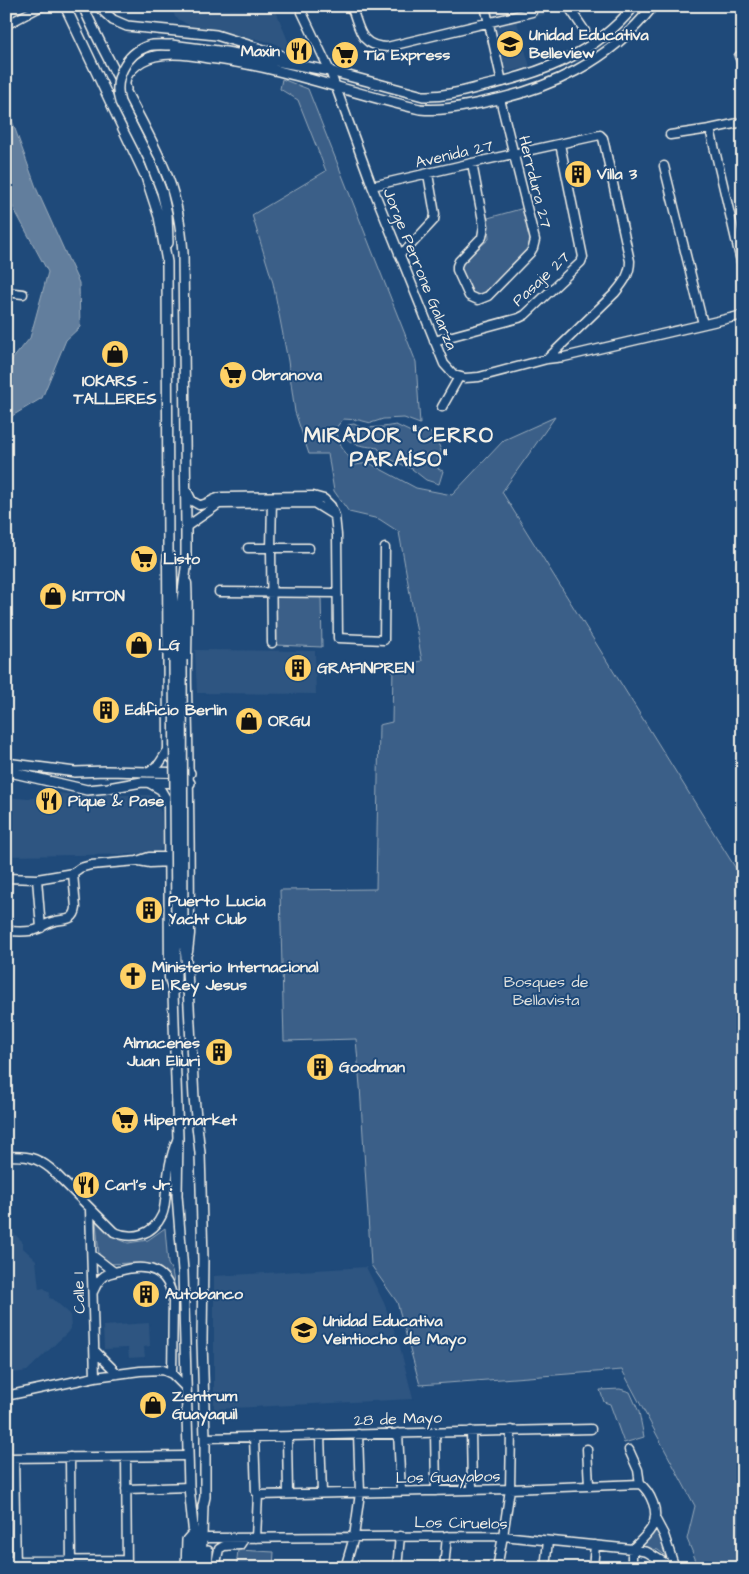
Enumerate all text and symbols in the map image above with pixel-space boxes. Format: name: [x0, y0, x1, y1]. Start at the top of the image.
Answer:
place label: Unidad Educativa Belleview: [529, 24, 650, 64]
school or university icon: Unidad Educativa Belleview: [495, 29, 525, 59]
restaurant icon: Maxin: [284, 36, 314, 66]
place label: Maxin: [241, 40, 280, 62]
supermarket icon: Tía Express: [330, 40, 360, 70]
place label: Tía Express: [363, 44, 450, 66]
street label: Herrdura 27: [513, 133, 557, 231]
street label: Avenida 27: [413, 134, 495, 174]
building icon: Villa 3: [563, 159, 593, 189]
place label: Villa 3: [596, 163, 638, 185]
street label: Jorge Perrone Galarza: [376, 185, 463, 354]
street label: Pasaje 27: [507, 246, 575, 311]
shop icon: IOKARS - TALLERES: [100, 339, 130, 369]
supermarket icon: Obranova: [218, 360, 248, 390]
place label: Obranova: [252, 364, 323, 386]
place label: IOKARS - TALLERES: [73, 370, 157, 410]
district label: MIRADOR "CERRO PARAÍSO": [304, 421, 494, 474]
supermarket icon: Listo: [129, 544, 159, 574]
place label: Listo: [163, 548, 201, 570]
shop icon: KITTON: [38, 581, 68, 611]
place label: KITTON: [72, 585, 125, 607]
shop icon: LG: [124, 630, 154, 660]
place label: LG: [158, 634, 181, 656]
building icon: GRAFINPREN: [283, 653, 313, 683]
place label: GRAFINPREN: [317, 657, 414, 679]
building icon: Edificio Berlin: [91, 695, 121, 725]
place label: Edificio Berlin: [125, 699, 227, 721]
shop icon: ORGU: [234, 706, 264, 736]
place label: ORGU: [268, 710, 310, 732]
restaurant icon: Pique & Pase: [34, 786, 64, 816]
place label: Pique & Pase: [68, 790, 165, 812]
place label: Puerto Lucia Yacht Club: [168, 890, 266, 930]
building icon: Puerto Lucia Yacht Club: [134, 895, 164, 925]
place label: Ministerio Internacional El Rey Jesus: [152, 956, 319, 997]
church icon: Ministerio Internacional El Rey Jesus: [118, 961, 148, 991]
park label: Bosques de Bellavista: [504, 971, 589, 1011]
place label: Almacenes Juan Eliuri: [123, 1032, 201, 1072]
building icon: Almacenes Juan Eliuri: [204, 1037, 234, 1067]
building icon: Goodman: [305, 1052, 335, 1082]
place label: Goodman: [339, 1056, 405, 1078]
supermarket icon: Hipermarket: [110, 1105, 140, 1135]
place label: Hipermarket: [144, 1109, 237, 1131]
restaurant icon: Carl's Jr.: [71, 1170, 101, 1200]
place label: Carl's Jr.: [105, 1174, 172, 1196]
street label: Calle 1: [67, 1272, 91, 1314]
building icon: Autobanco: [131, 1279, 161, 1309]
place label: Autobanco: [165, 1283, 244, 1305]
place label: Unidad Educativa Veintiocho de Mayo: [322, 1310, 467, 1351]
school or university icon: Unidad Educativa Veintiocho de Mayo: [289, 1315, 319, 1345]
place label: Zentrum Guayaquil: [172, 1385, 238, 1426]
shop icon: Zentrum Guayaquil: [138, 1390, 168, 1420]
street label: 28 de Mayo: [353, 1406, 443, 1433]
street label: Los Guayabos: [395, 1465, 501, 1490]
street label: Los Ciruelos: [414, 1511, 508, 1535]

